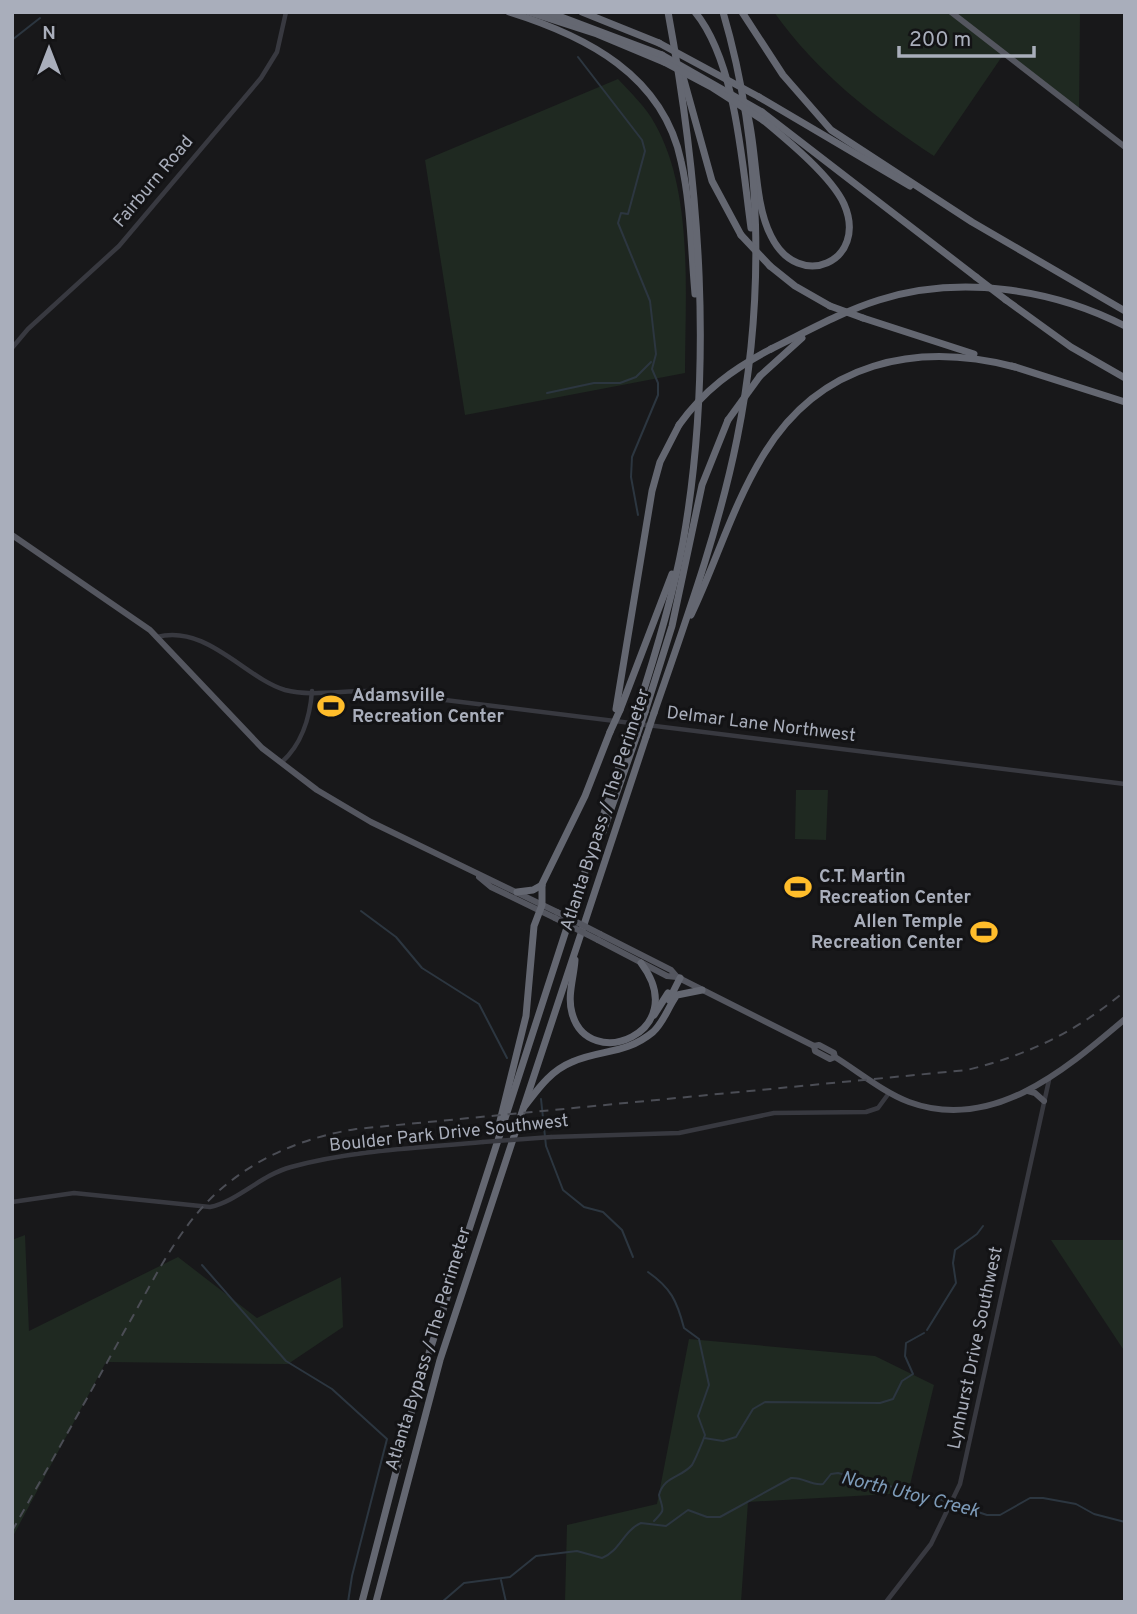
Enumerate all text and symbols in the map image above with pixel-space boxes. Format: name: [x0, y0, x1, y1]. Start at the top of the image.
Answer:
north arrow: [14, 14, 84, 84]
scale bar: [899, 14, 1034, 58]
text: N: [42, 22, 56, 46]
text: 200 m: [909, 27, 971, 54]
street label: Fairburn Road: [109, 131, 199, 233]
place label: Adamsville Recreation Center: [352, 685, 505, 729]
street label: Atlanta Bypass / The Perimeter: [556, 686, 656, 934]
sports icon: Adamsville Recreation Center: [316, 691, 346, 721]
street label: Delmar Lane Northwest: [665, 702, 857, 748]
place label: C.T. Martin Recreation Center: [819, 866, 972, 910]
sports icon: C.T. Martin Recreation Center: [783, 872, 813, 902]
place label: Allen Temple Recreation Center: [811, 911, 963, 955]
sports icon: Allen Temple Recreation Center: [969, 917, 999, 947]
street label: Boulder Park Drive Southwest: [328, 1110, 570, 1158]
street label: Atlanta Bypass / The Perimeter: [381, 1224, 477, 1474]
street label: Lynhurst Drive Southwest: [943, 1244, 1009, 1452]
water label: North Utoy Creek: [838, 1466, 982, 1524]

